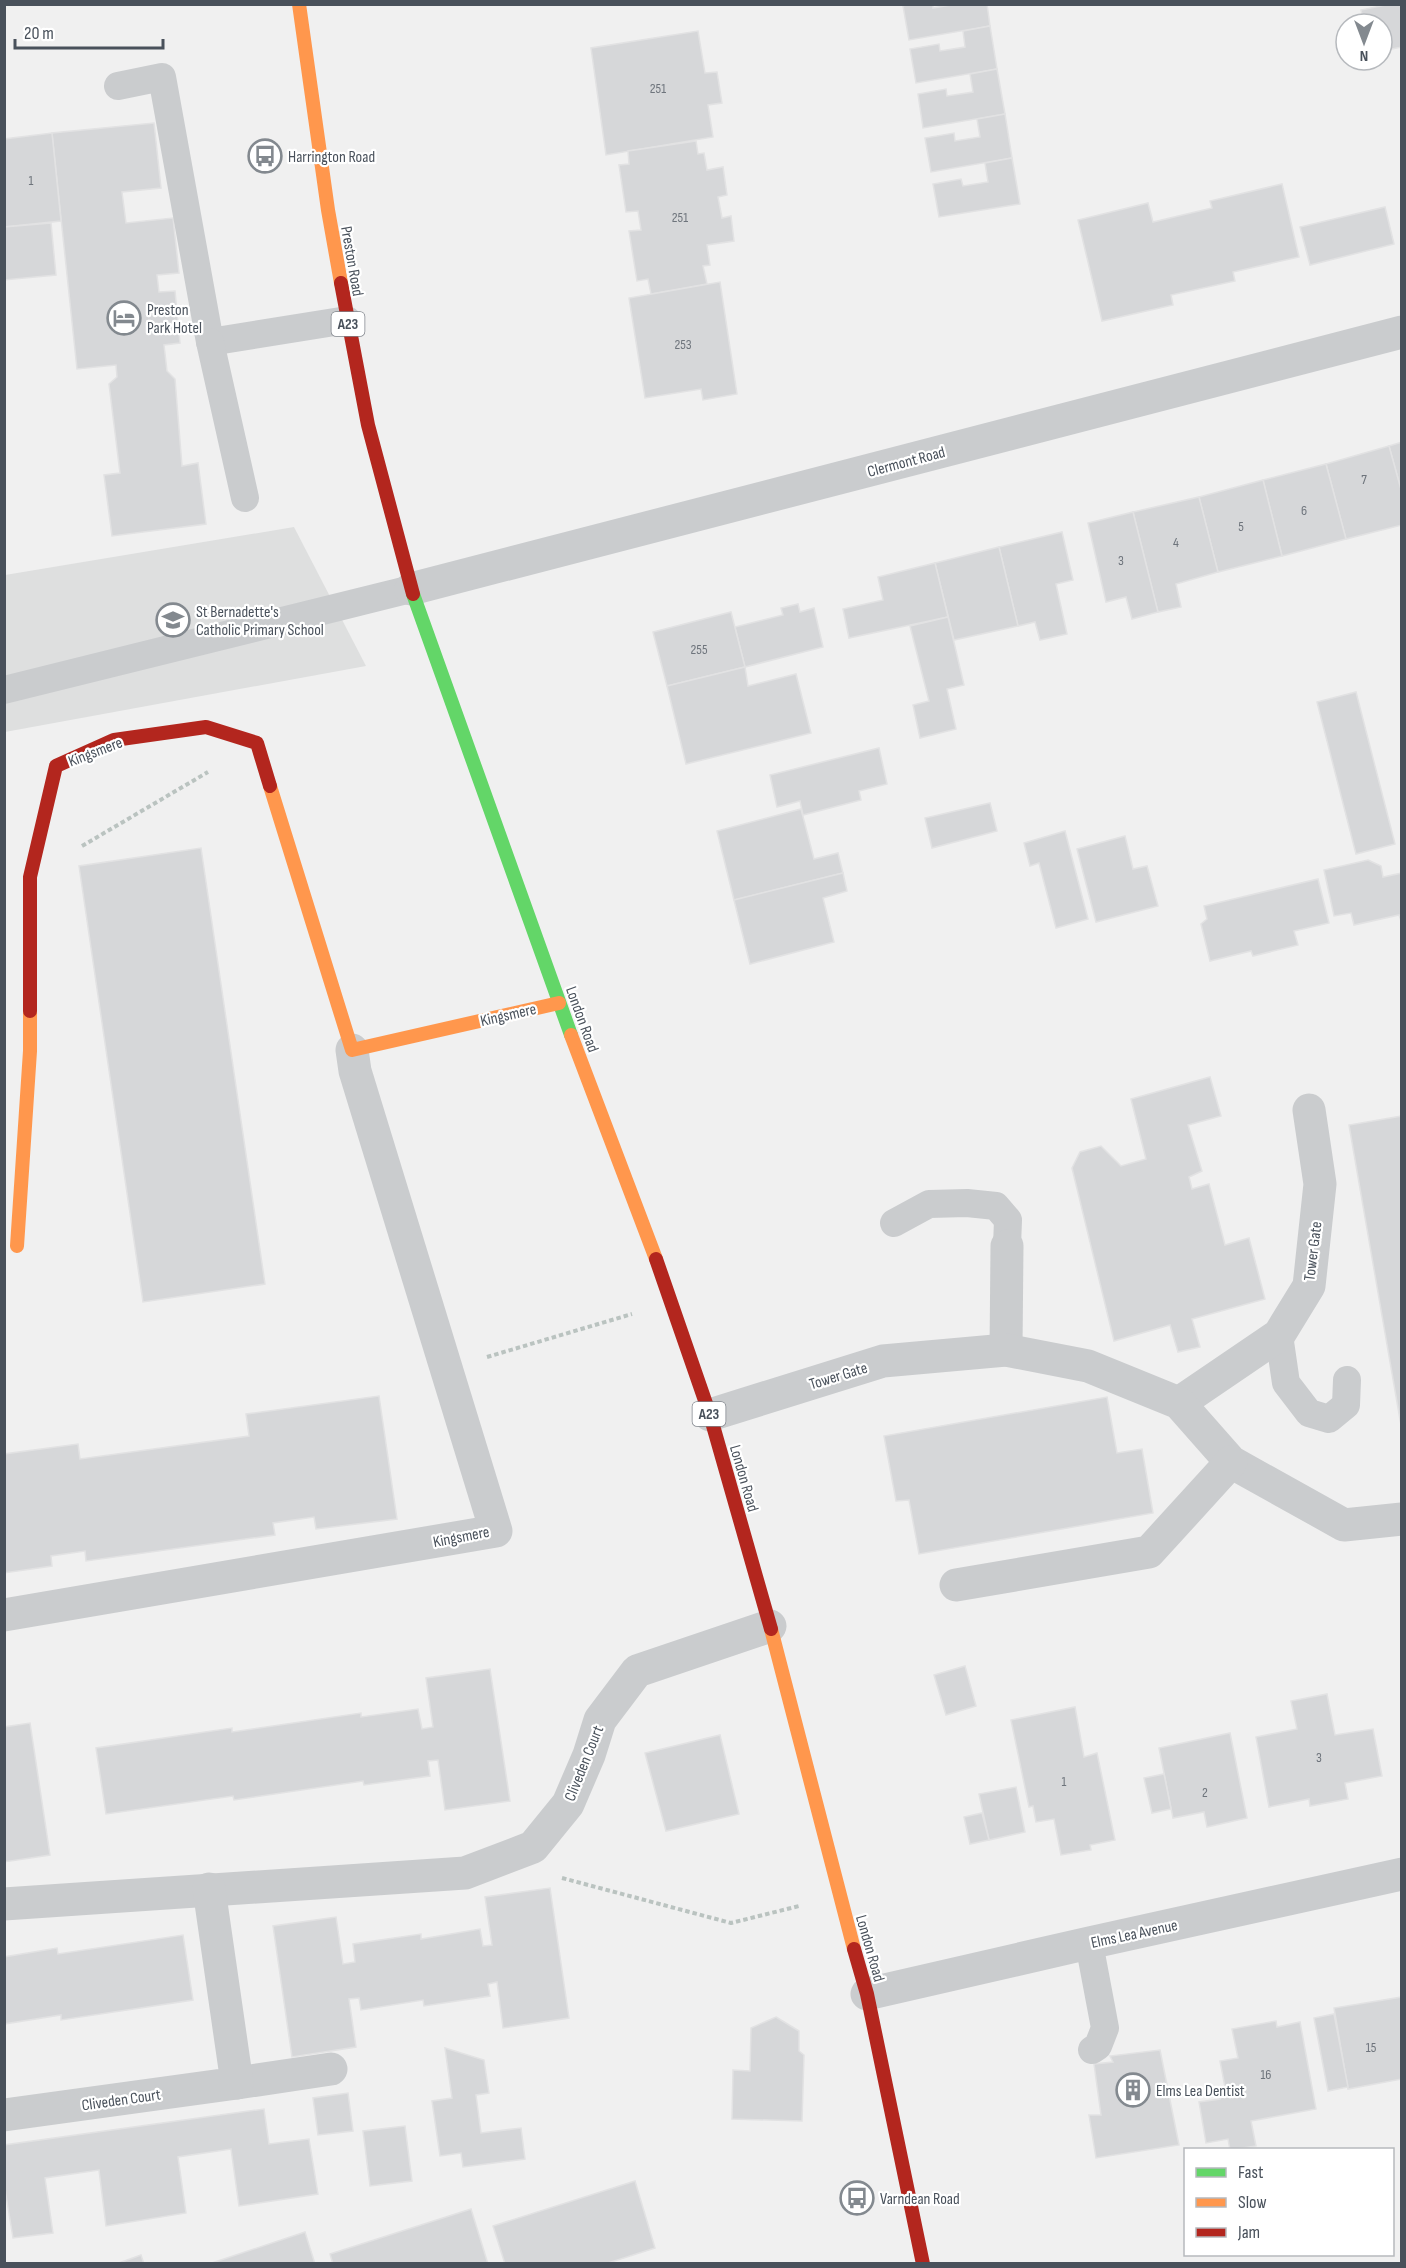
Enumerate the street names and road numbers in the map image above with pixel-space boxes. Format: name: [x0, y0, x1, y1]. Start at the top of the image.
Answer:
street label: Preston Road: [336, 225, 367, 298]
road number: A23: [332, 312, 364, 336]
street label: Clermont Road: [865, 443, 947, 482]
street label: Kingsmere: [66, 733, 125, 771]
street label: London Road: [561, 984, 602, 1055]
street label: Kingsmere: [479, 1000, 538, 1031]
street label: Tower Gate: [1300, 1220, 1327, 1282]
street label: Tower Gate: [807, 1359, 870, 1394]
road number: A23: [692, 1402, 726, 1426]
street label: London Road: [725, 1443, 762, 1514]
street label: Kingsmere: [432, 1523, 491, 1552]
street label: Cliveden Court: [561, 1723, 608, 1804]
street label: London Road: [851, 1913, 888, 1984]
street label: Elms Lea Avenue: [1089, 1916, 1179, 1953]
street label: Cliveden Court: [80, 2086, 162, 2115]

